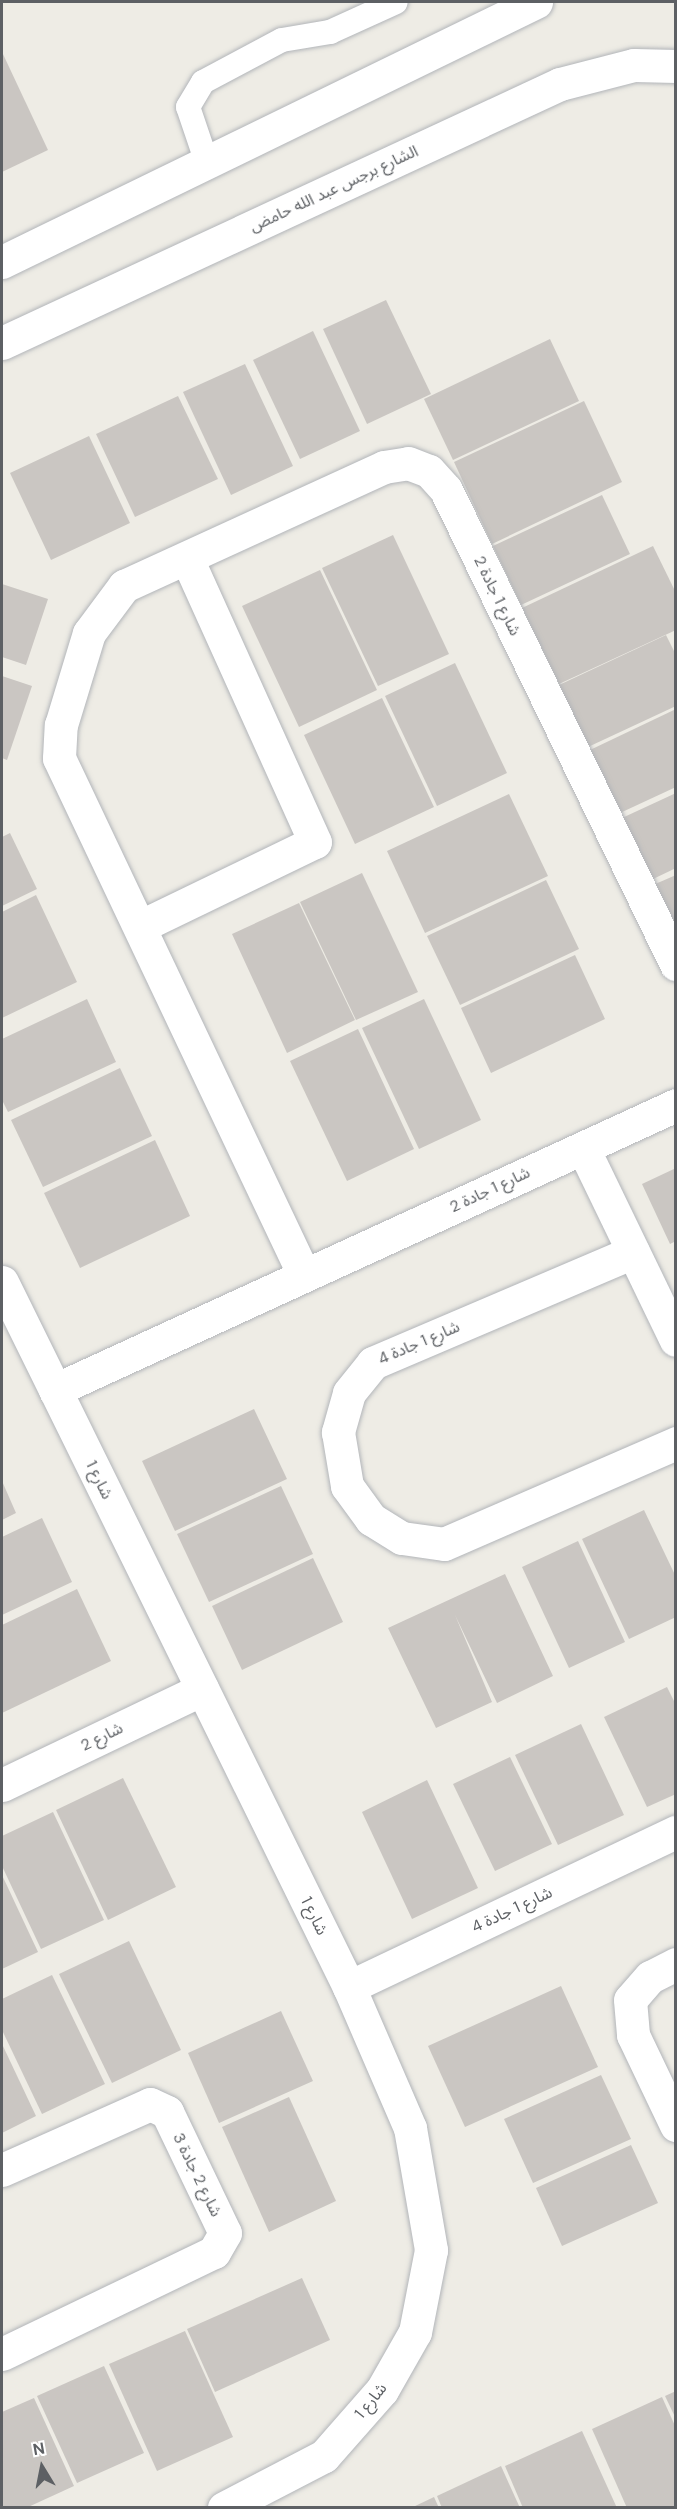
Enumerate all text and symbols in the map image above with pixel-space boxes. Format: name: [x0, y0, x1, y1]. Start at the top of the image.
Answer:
street label: الشارع برجس عبد الله حامض: [247, 141, 421, 237]
street label: شارع 1 جادة 2: [469, 553, 525, 639]
street label: شارع 1 جادة 2: [447, 1163, 533, 1217]
street label: شارع 1 جادة 4: [375, 1317, 463, 1369]
street label: شارع 1: [82, 1458, 116, 1502]
street label: شارع 2: [78, 1719, 126, 1755]
street label: شارع 1 جادة 4: [469, 1883, 555, 1937]
street label: شارع 1: [297, 1894, 331, 1938]
street label: شارع 2 جادة 3: [168, 2130, 226, 2220]
street label: شارع 1: [351, 2379, 391, 2423]
north arrow: [12, 2437, 72, 2497]
text: N: [31, 2437, 46, 2460]

